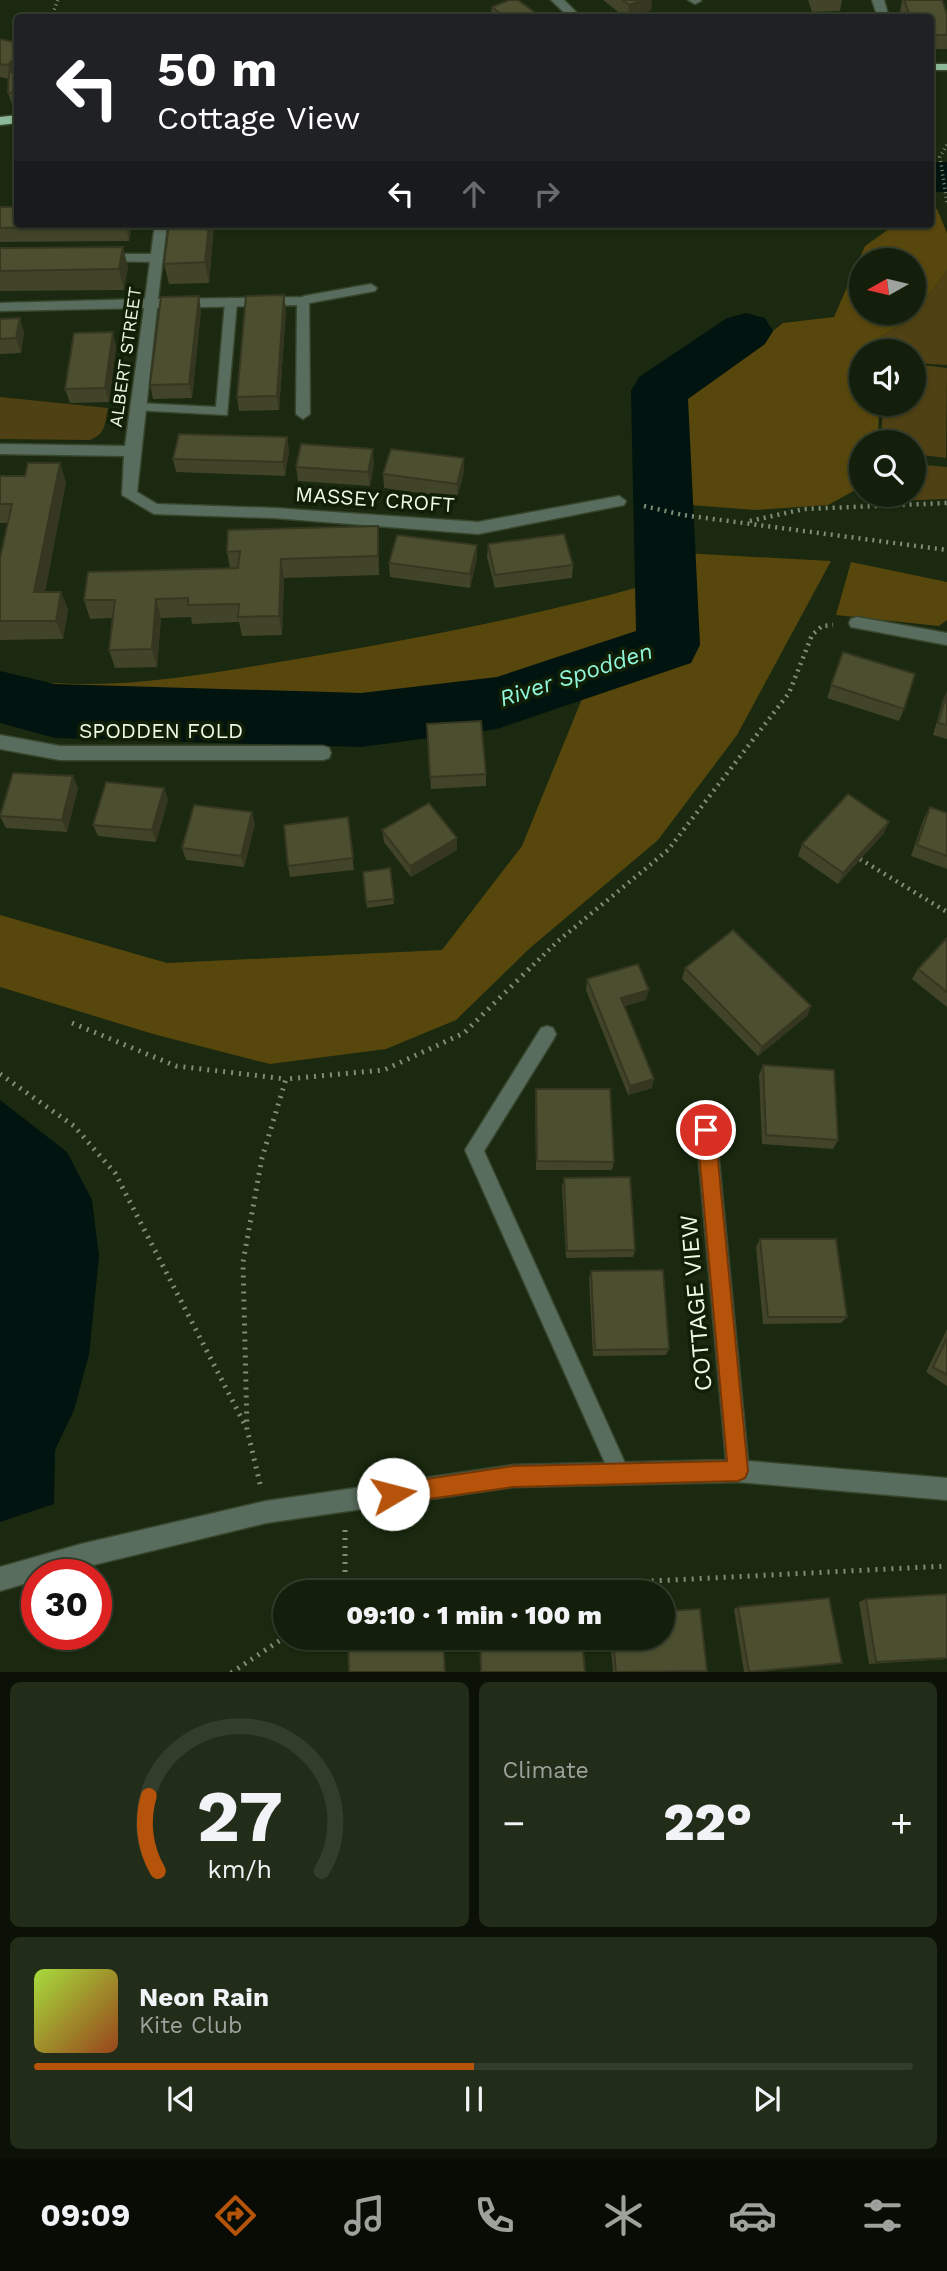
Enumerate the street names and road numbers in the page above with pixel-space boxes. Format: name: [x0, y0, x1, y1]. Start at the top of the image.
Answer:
street label: ALBERT STREET: [105, 285, 145, 429]
street label: MASSEY CROFT: [294, 481, 456, 517]
street label: SPODDEN FOLD: [79, 718, 243, 743]
street label: COTTAGE VIEW: [674, 1214, 718, 1392]

